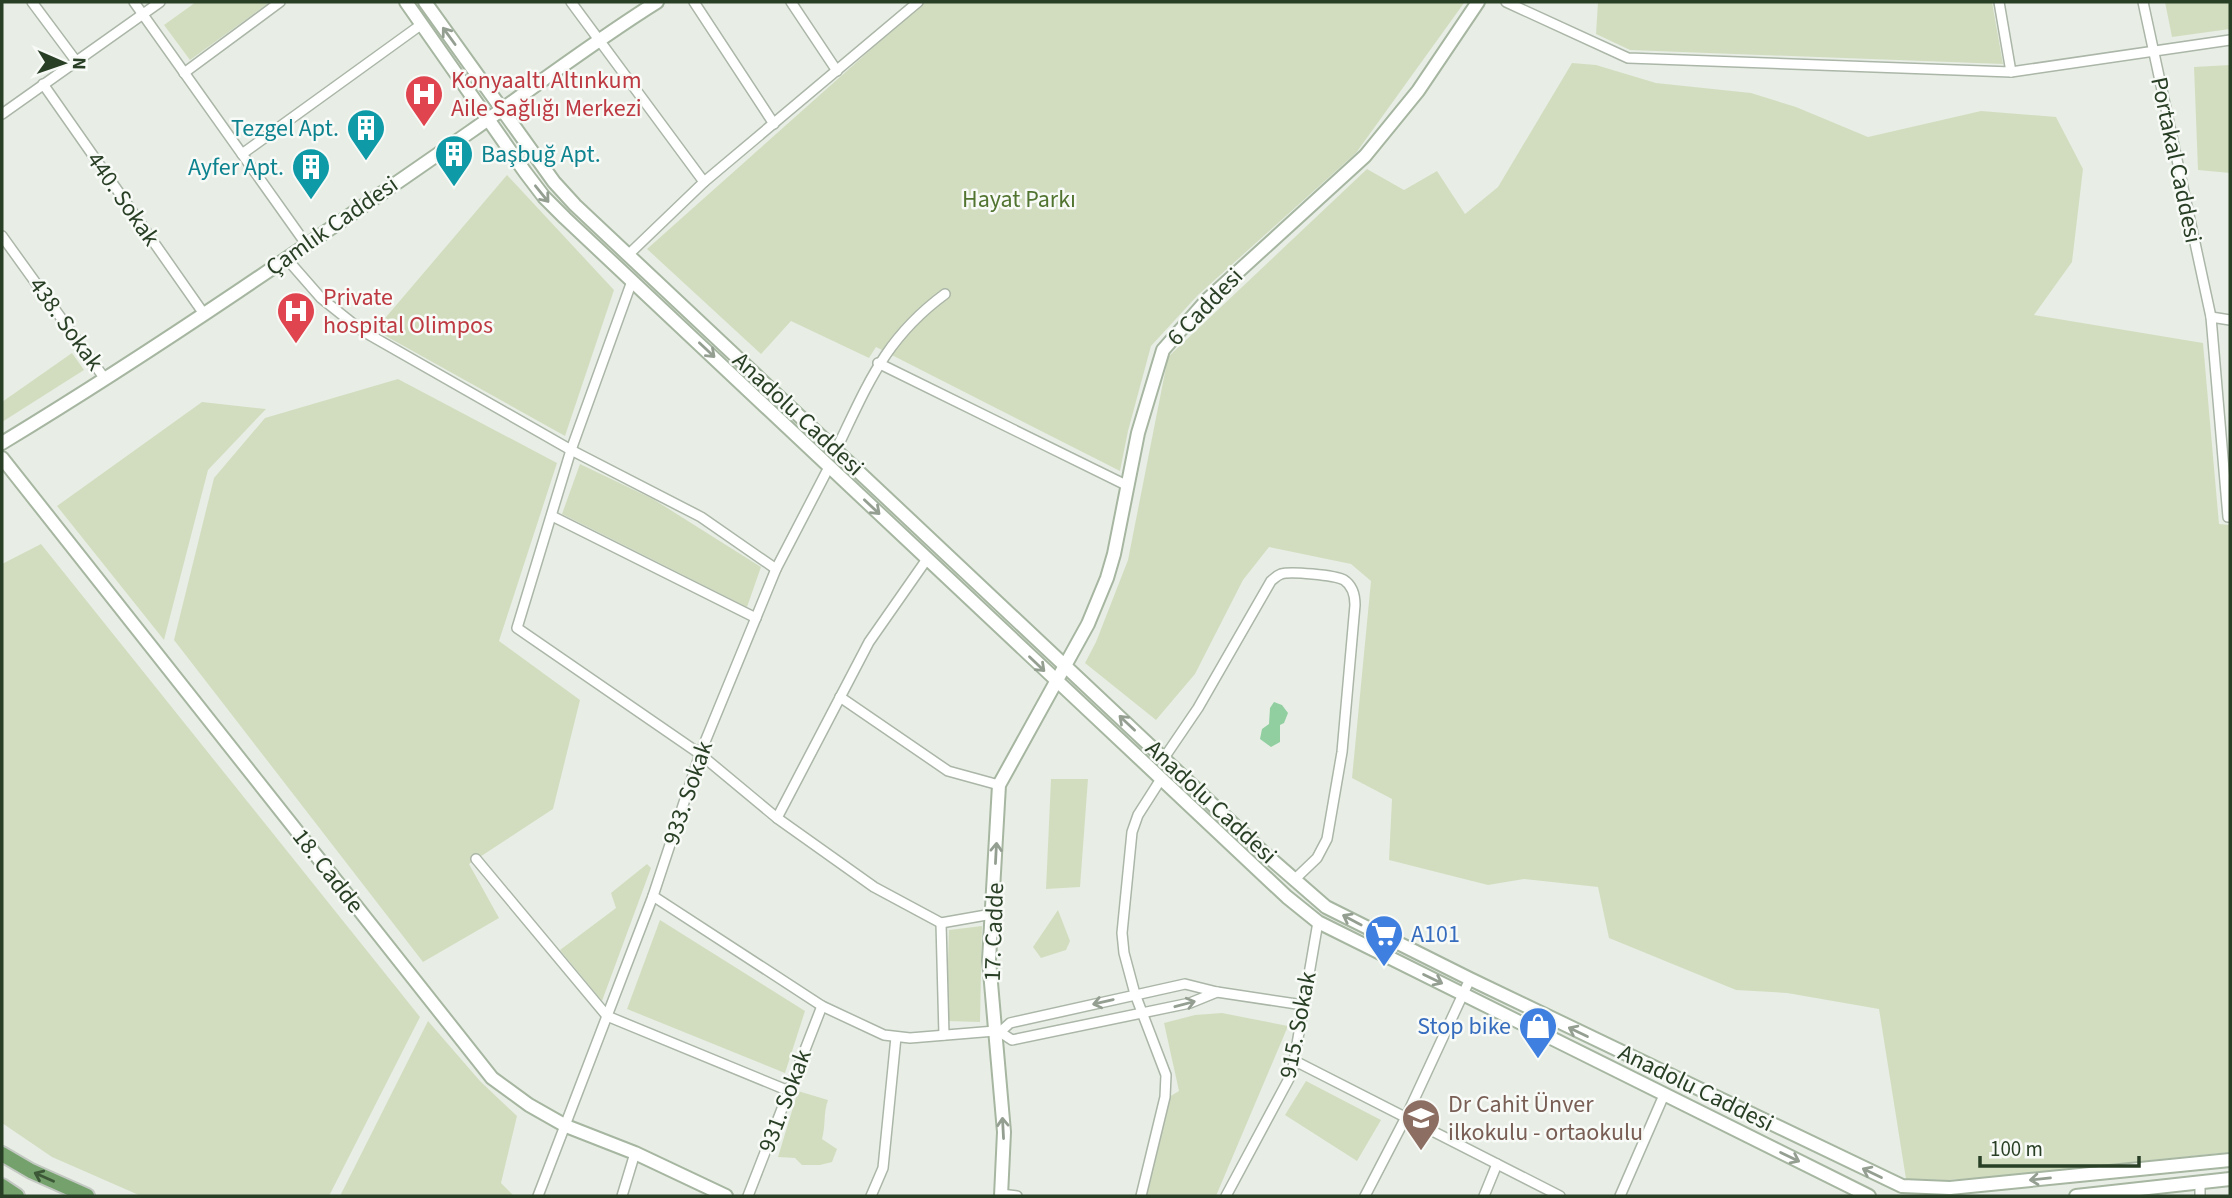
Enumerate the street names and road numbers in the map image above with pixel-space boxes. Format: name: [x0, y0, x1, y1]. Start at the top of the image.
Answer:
street label: Portakal Caddesi: [2141, 74, 2211, 246]
street label: 440. Sokak: [78, 145, 168, 253]
street label: Çamlık Caddesi: [259, 167, 405, 285]
street label: 6 Caddesi: [1159, 260, 1251, 354]
street label: 438. Sokak: [20, 270, 112, 378]
street label: Anadolu Caddesi: [724, 344, 872, 484]
street label: Anadolu Caddesi: [1137, 732, 1285, 872]
street label: 933. Sokak: [654, 736, 722, 850]
street label: 18. Cadde: [284, 821, 372, 921]
street label: 17. Cadde: [975, 882, 1013, 982]
street label: 915. Sokak: [1271, 969, 1326, 1081]
street label: Anadolu Caddesi: [1612, 1035, 1780, 1141]
street label: 931. Sokak: [749, 1044, 821, 1158]

